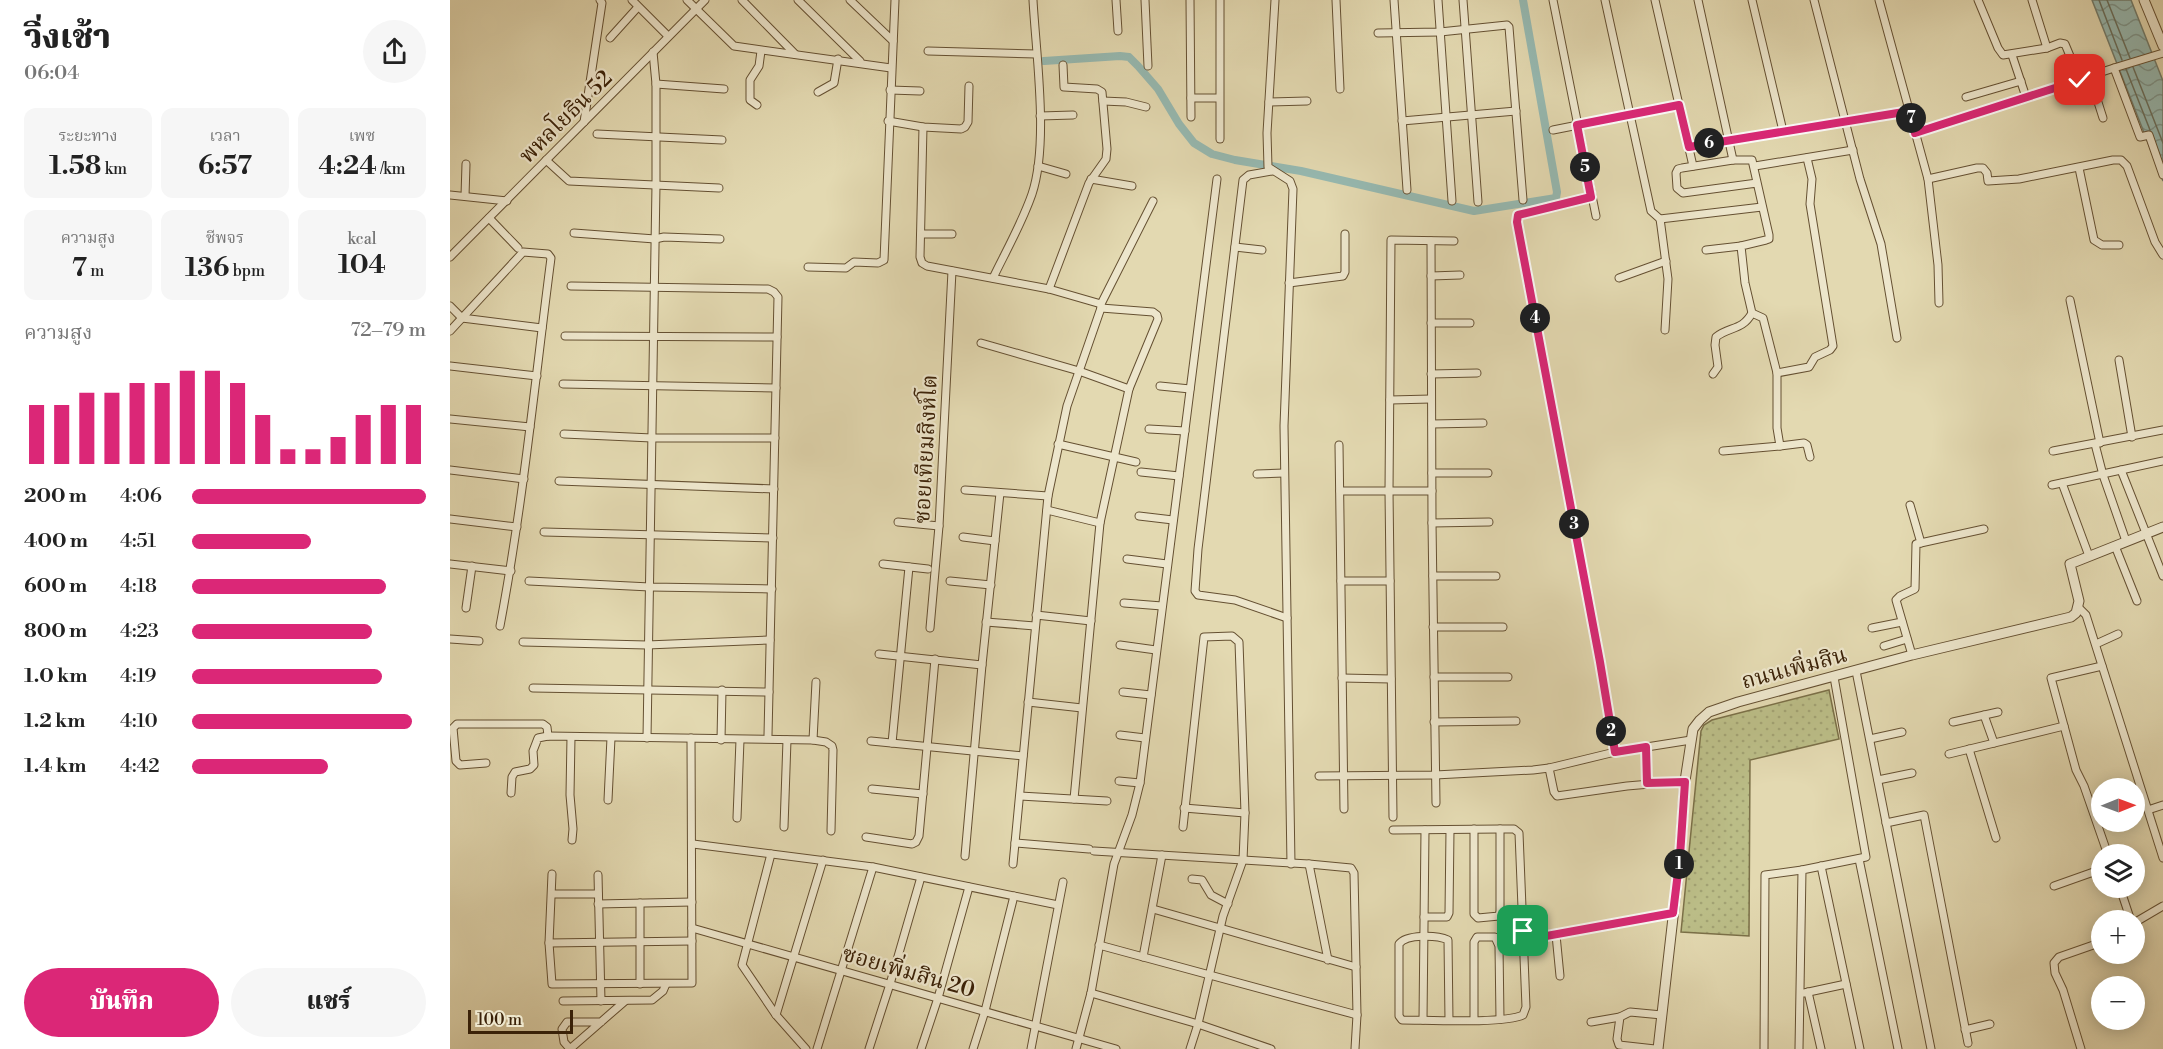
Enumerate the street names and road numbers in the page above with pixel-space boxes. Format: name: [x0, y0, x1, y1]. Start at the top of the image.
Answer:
street label: พหลโยธิน 52: [512, 63, 618, 169]
street label: ซอยเทียมสิงห์โต: [907, 374, 944, 524]
street label: ถนนเพิ่มสิน: [1738, 638, 1850, 695]
street label: ซอยเพิ่มสิน 20: [839, 937, 979, 1004]

